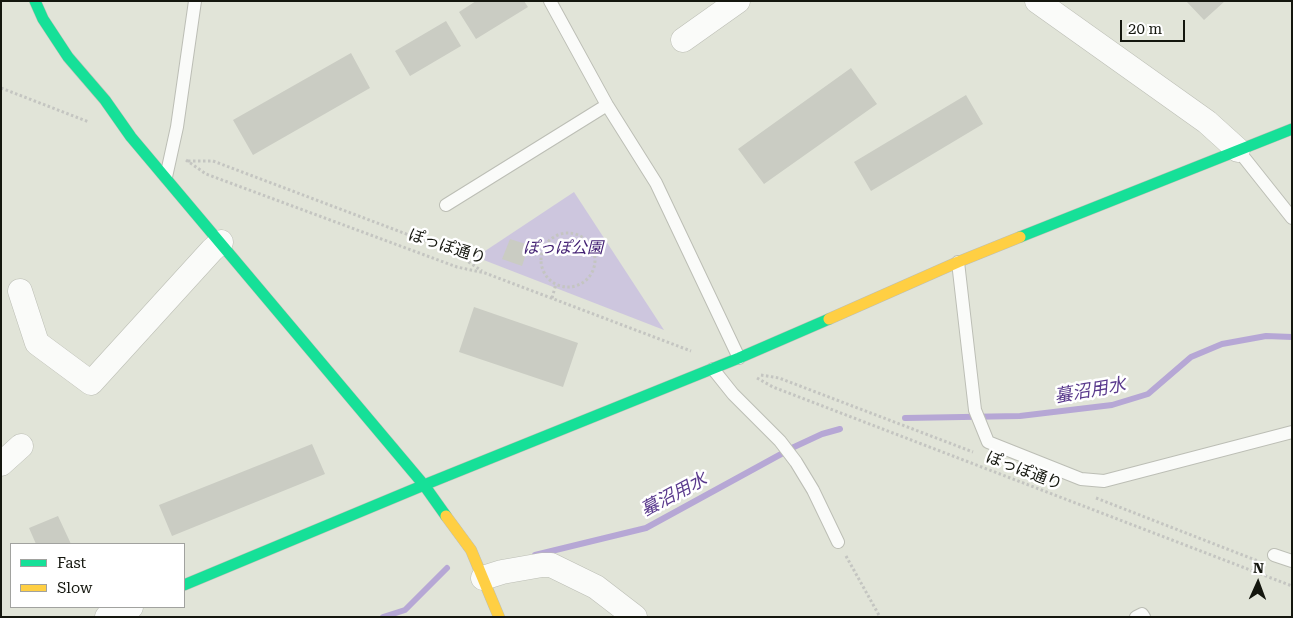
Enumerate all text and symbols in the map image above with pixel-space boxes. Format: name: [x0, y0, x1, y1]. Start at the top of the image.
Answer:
scale bar: [1123, 10, 1188, 42]
text: 20 m: [1128, 20, 1162, 38]
street label: ぽっぽ通り: [406, 226, 488, 268]
park label: ぽっぽ公園: [523, 238, 603, 258]
water label: 蟇沼用水: [1053, 374, 1127, 408]
street label: ぽっぽ通り: [983, 448, 1065, 494]
water label: 蟇沼用水: [637, 469, 711, 521]
legend: [10, 543, 185, 608]
text: Fast: [57, 554, 86, 572]
north arrow: [1233, 558, 1283, 608]
text: N: [1253, 560, 1264, 576]
text: Slow: [57, 579, 92, 597]

